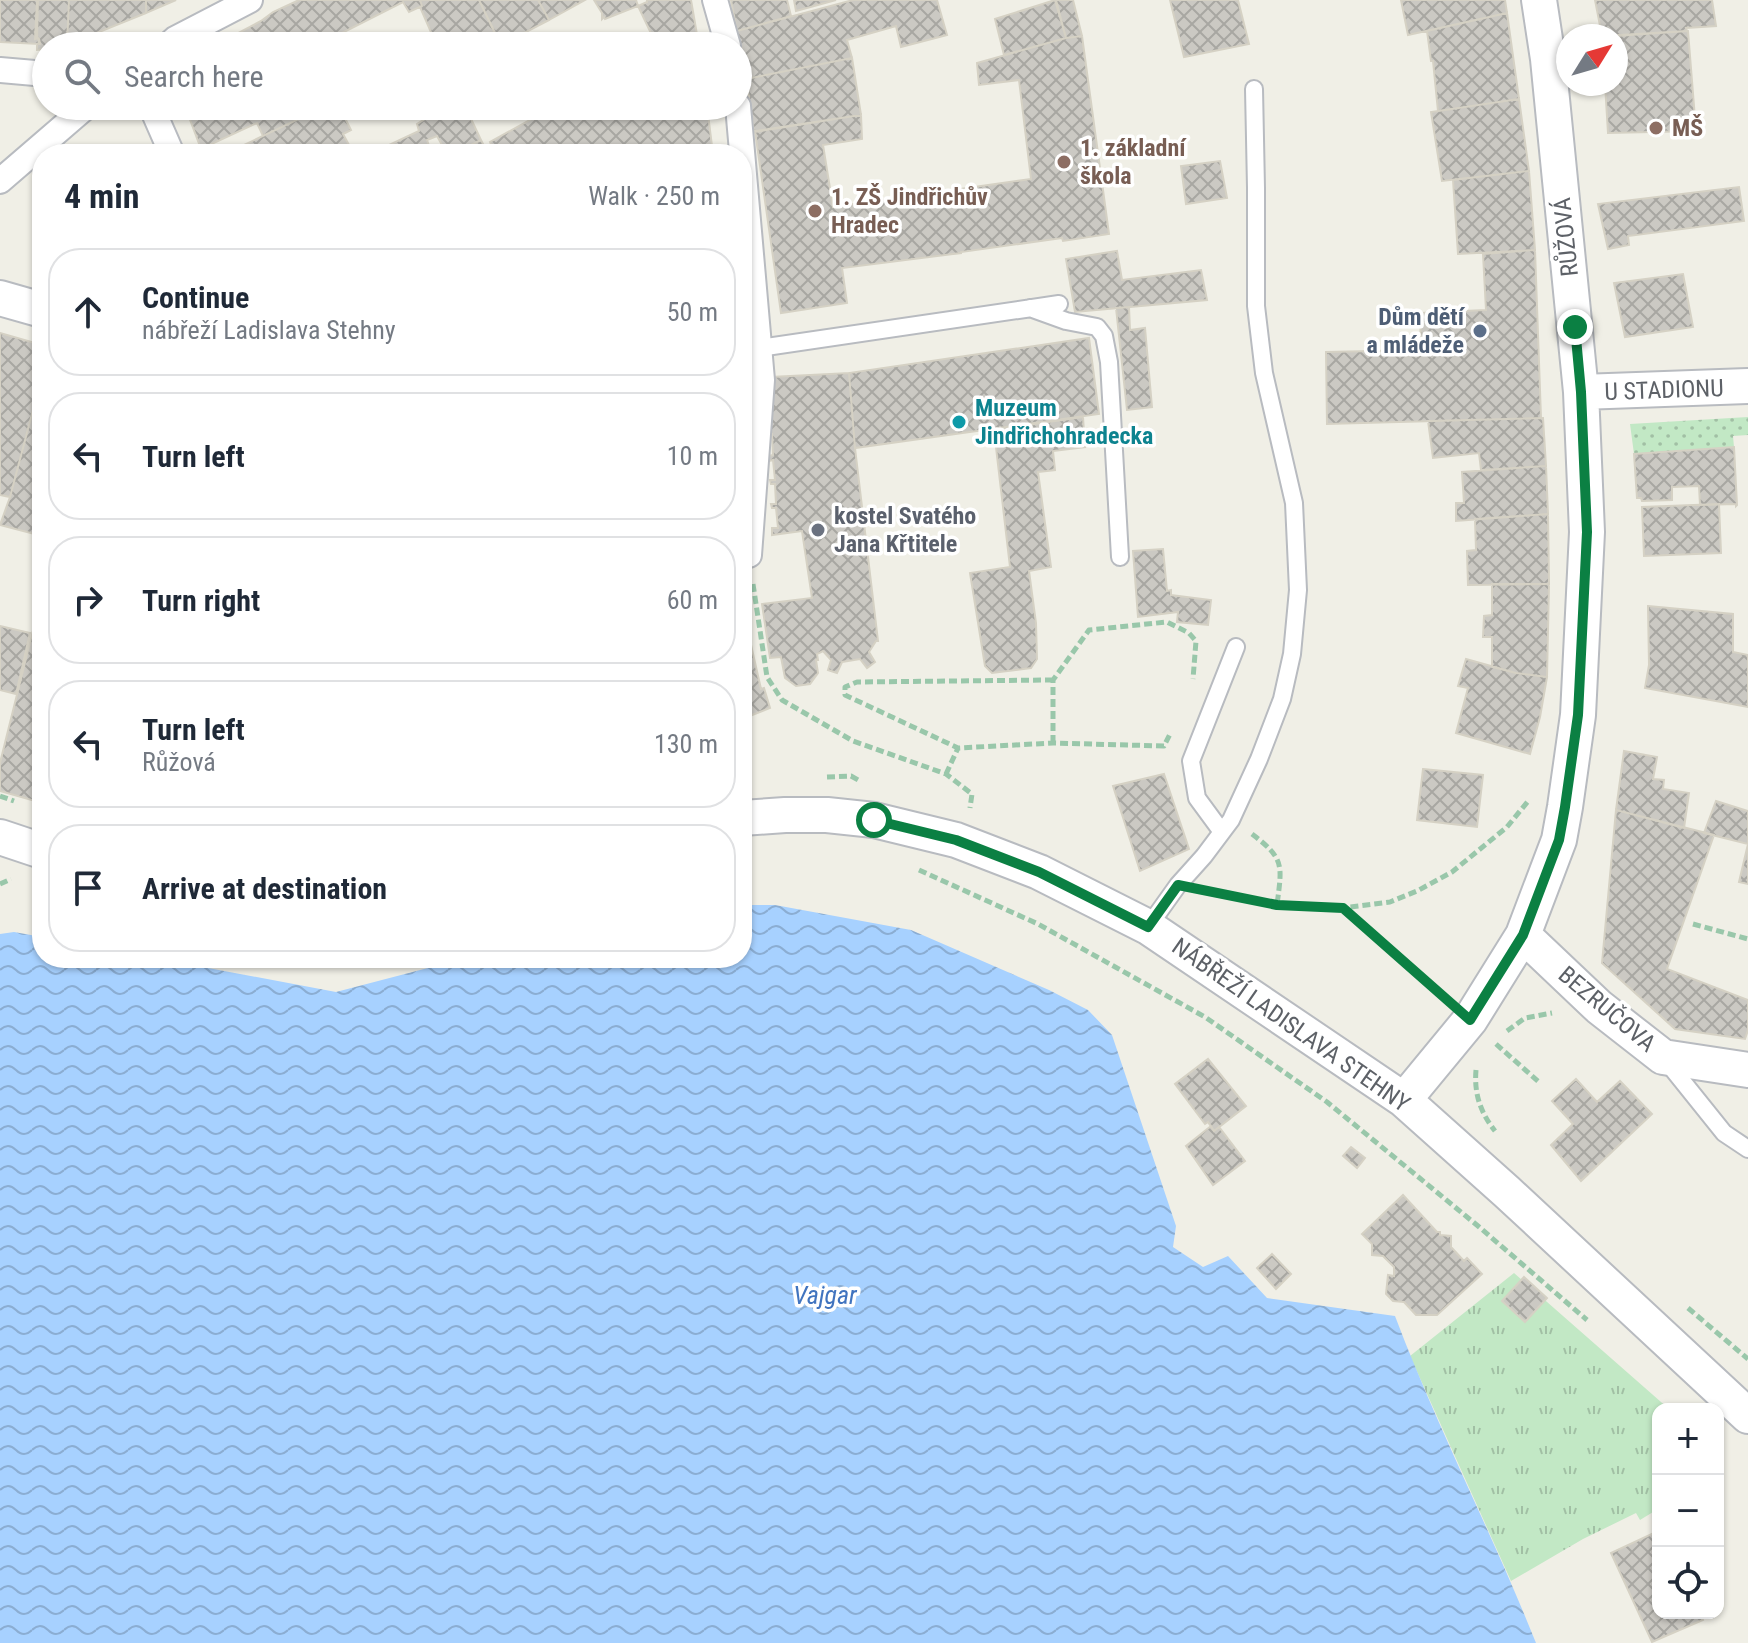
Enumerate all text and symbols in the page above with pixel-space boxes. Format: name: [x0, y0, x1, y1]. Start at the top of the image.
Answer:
north arrow: [1556, 24, 1628, 96]
search box: [32, 32, 752, 120]
icon: search: [60, 54, 104, 98]
text: Search here: [124, 59, 264, 94]
place label: MŠ: [1672, 114, 1703, 142]
marker: MŠ: [1647, 119, 1665, 137]
place label: 1. základní škola: [1080, 134, 1187, 190]
marker: 1. základní škola: [1055, 153, 1073, 171]
text: 4 min: [64, 176, 140, 216]
text: Walk · 250 m: [588, 181, 720, 211]
place label: 1. ZŠ Jindřichův Hradec: [831, 183, 988, 239]
street label: RŮŽOVÁ: [1547, 196, 1584, 278]
marker: 1. ZŠ Jindřichův Hradec: [806, 202, 824, 220]
text: Continue: [142, 280, 249, 315]
icon: ahead: [66, 290, 110, 334]
text: 50 m: [667, 297, 718, 327]
place label: Dům dětí a mládeže: [1366, 303, 1466, 359]
route end: [1557, 309, 1593, 345]
text: nábřeží Ladislava Stehny: [142, 315, 396, 345]
marker: Dům dětí a mládeže: [1471, 322, 1489, 340]
street label: U STADIONU: [1604, 374, 1724, 406]
place label: Muzeum Jindřichohradecka: [975, 394, 1153, 450]
marker: Muzeum Jindřichohradecka: [950, 413, 968, 431]
icon: left: [66, 434, 110, 478]
text: Turn left: [142, 439, 245, 474]
text: 10 m: [667, 441, 718, 471]
place label: kostel Svatého Jana Křtitele: [834, 502, 976, 558]
marker: kostel Svatého Jana Křtitele: [809, 521, 827, 539]
icon: right: [66, 578, 110, 622]
text: Turn right: [142, 583, 260, 618]
text: 60 m: [667, 585, 718, 615]
text: Turn left: [142, 712, 245, 747]
icon: left: [66, 722, 110, 766]
text: 130 m: [654, 729, 718, 759]
text: Růžová: [142, 747, 216, 777]
route start: [856, 802, 892, 838]
icon: arrive: [66, 866, 110, 910]
text: Arrive at destination: [142, 871, 387, 906]
street label: NÁBŘEŽÍ LADISLAVA STEHNY: [1167, 932, 1416, 1118]
street label: BEZRUČOVA: [1553, 960, 1662, 1058]
water label: Vajgar: [793, 1280, 858, 1310]
map controls: [1652, 1403, 1724, 1619]
button: +: [1652, 1403, 1724, 1475]
button: −: [1652, 1475, 1724, 1547]
button: locate: [1652, 1547, 1724, 1619]

